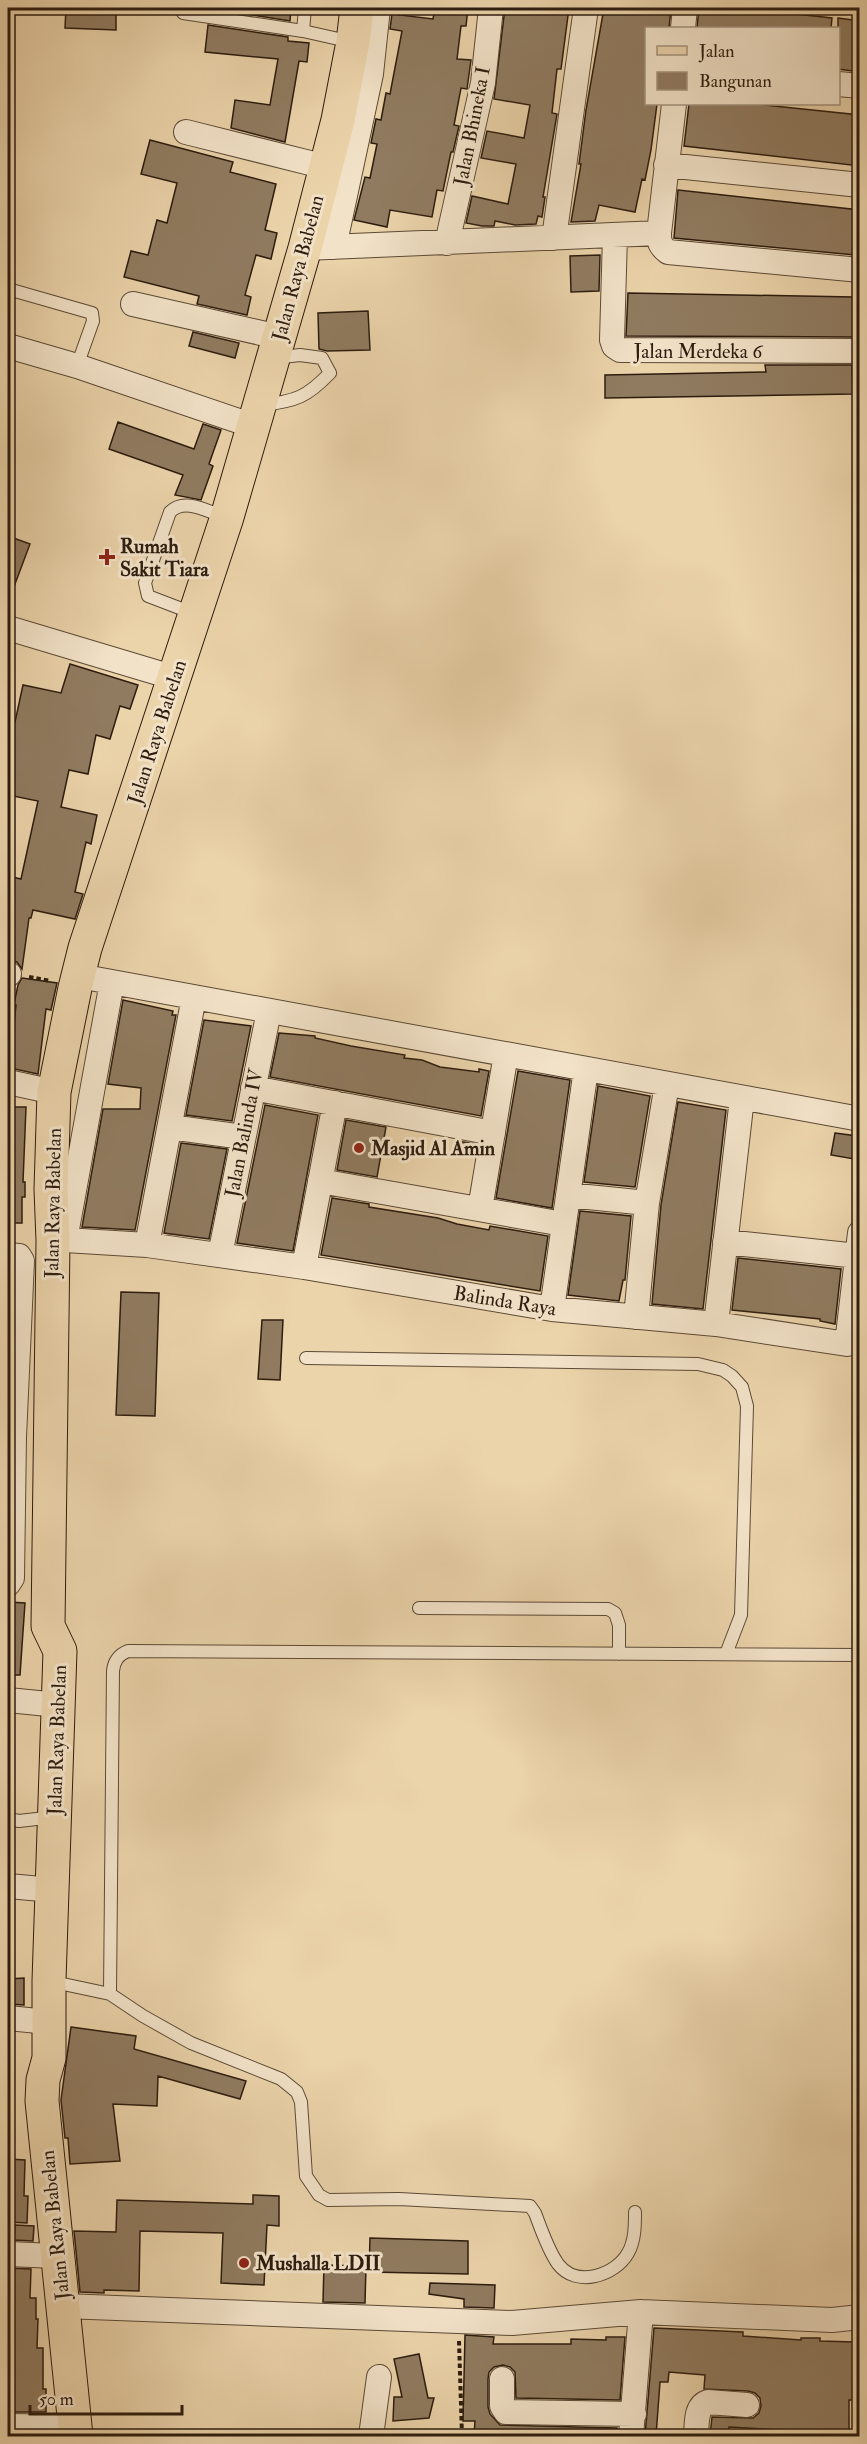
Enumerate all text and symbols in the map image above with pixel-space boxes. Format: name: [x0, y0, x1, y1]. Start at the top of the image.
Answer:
legend: [645, 27, 840, 105]
text: Jalan: [698, 40, 735, 63]
street label: Jalan Bhineka I: [448, 64, 496, 189]
text: Bangunan: [699, 70, 772, 93]
street label: Jalan Raya Babelan: [266, 192, 330, 345]
street label: Jalan Merdeka 6: [633, 339, 763, 364]
place label: Rumah Sakit Tiara: [120, 534, 209, 582]
marker: Rumah Sakit Tiara: [98, 548, 116, 566]
street label: Jalan Raya Babelan: [122, 657, 192, 808]
street label: Jalan Balinda IV: [219, 1066, 269, 1200]
street label: Jalan Raya Babelan: [39, 1128, 67, 1279]
place label: Masjid Al Amin: [370, 1136, 496, 1161]
marker: Masjid Al Amin: [352, 1141, 366, 1155]
street label: Balinda Raya: [452, 1281, 559, 1322]
street label: Jalan Raya Babelan: [42, 1664, 72, 1817]
street label: Jalan Raya Babelan: [35, 2149, 75, 2302]
place label: Mushalla LDII: [255, 2251, 380, 2276]
marker: Mushalla LDII: [237, 2256, 251, 2270]
scale bar: [30, 2378, 182, 2416]
text: 50 m: [39, 2388, 74, 2411]

